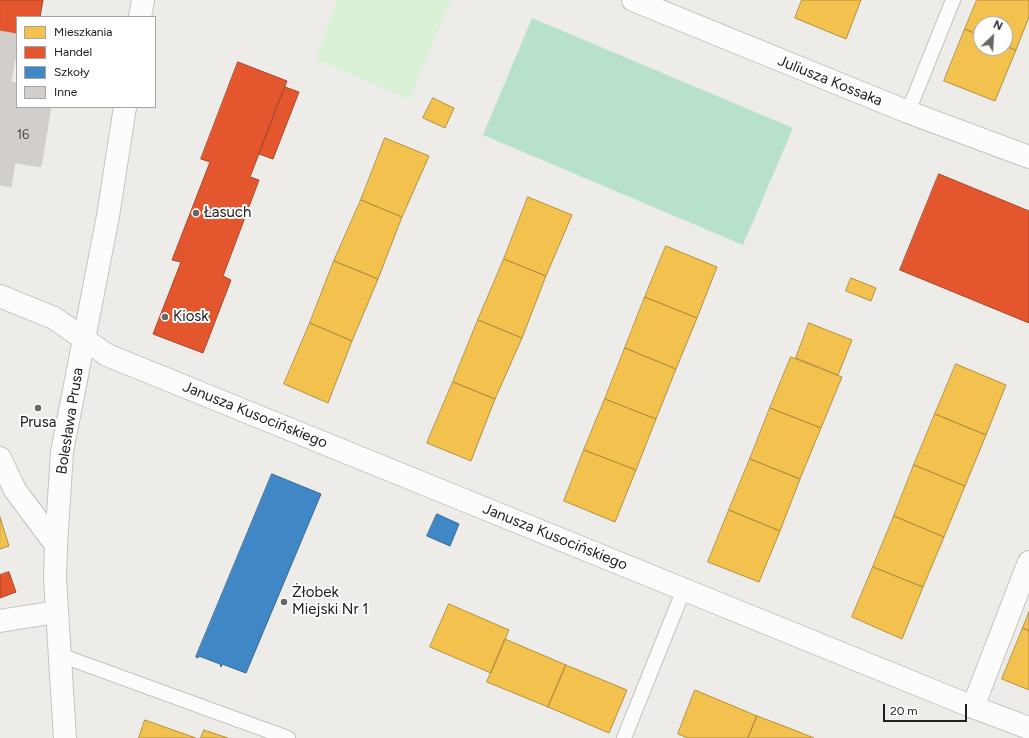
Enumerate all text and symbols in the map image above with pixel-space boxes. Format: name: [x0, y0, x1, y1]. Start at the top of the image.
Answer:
legend: [16, 16, 156, 108]
north arrow: [973, 16, 1013, 56]
text: N: [991, 18, 1004, 33]
text: Mieszkania: [54, 25, 112, 39]
text: Handel: [54, 45, 92, 59]
street label: Juliusza Kossaka: [775, 52, 885, 110]
text: Szkoły: [54, 65, 90, 79]
text: Inne: [54, 85, 77, 99]
house number: 16: [17, 127, 29, 143]
place label: Łasuch: [204, 204, 251, 222]
marker: Łasuch: [191, 208, 201, 218]
place label: Kiosk: [173, 308, 209, 326]
marker: Kiosk: [160, 312, 170, 322]
street label: Bolesława Prusa: [53, 366, 87, 476]
street label: Janusza Kusocińskiego: [180, 378, 330, 452]
marker: Prusa: [33, 403, 43, 413]
place label: Prusa: [20, 414, 56, 432]
street label: Janusza Kusocińskiego: [480, 500, 630, 574]
place label: Żłobek Miejski Nr 1: [292, 584, 368, 619]
marker: Żłobek Miejski Nr 1: [279, 597, 289, 607]
scale bar: [885, 696, 969, 722]
text: 20 m: [890, 704, 918, 718]

